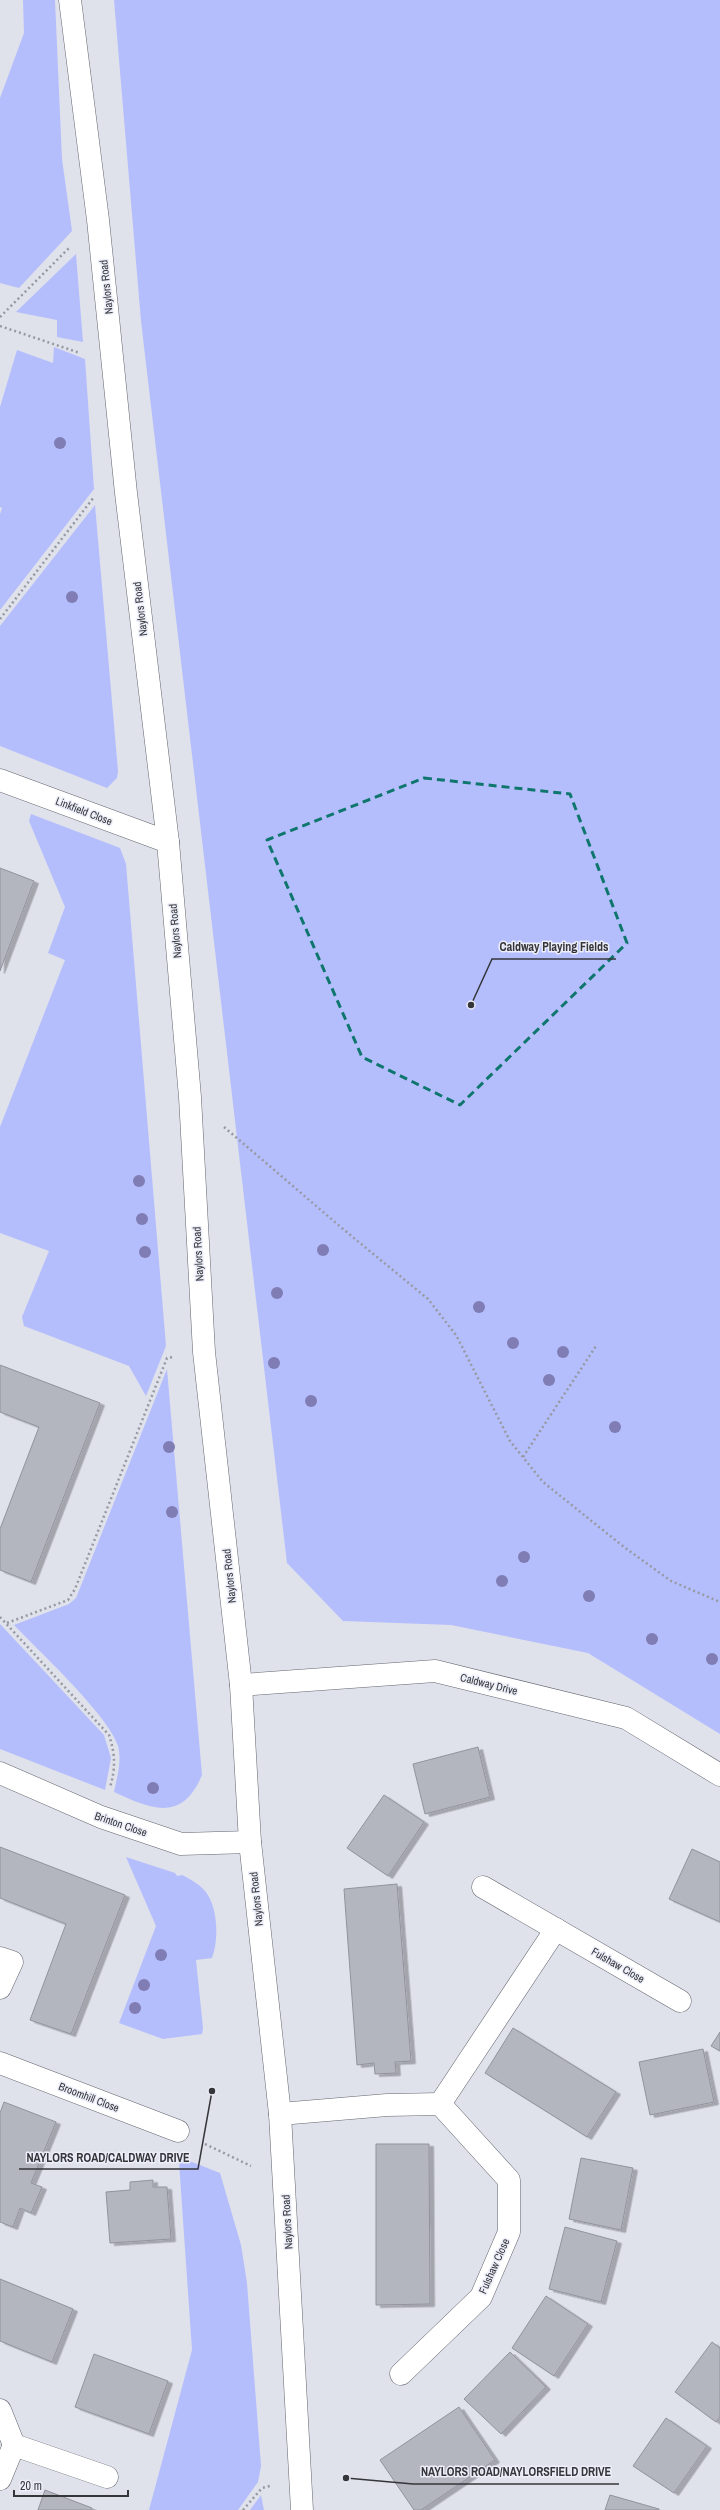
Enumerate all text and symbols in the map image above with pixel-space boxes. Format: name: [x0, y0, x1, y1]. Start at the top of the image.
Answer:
street label: Naylors Road: [96, 259, 116, 315]
street label: Naylors Road: [130, 581, 150, 637]
street label: Linkfield Close: [54, 794, 114, 828]
street label: Naylors Road: [166, 903, 184, 959]
callout: Caldway Playing Fields: [492, 935, 616, 959]
text: Caldway Playing Fields: [500, 939, 609, 955]
street label: Naylors Road: [190, 1226, 206, 1282]
street label: Naylors Road: [219, 1548, 239, 1604]
street label: Caldway Drive: [459, 1670, 519, 1698]
street label: Brinton Close: [93, 1808, 149, 1840]
street label: Naylors Road: [246, 1871, 266, 1927]
street label: Fulshaw Close: [589, 1944, 647, 1986]
street label: Broomhill Close: [57, 2079, 121, 2115]
callout: NAYLORS ROAD/CALDWAY DRIVE: [19, 2145, 198, 2169]
text: NAYLORS ROAD/CALDWAY DRIVE: [26, 2150, 190, 2166]
street label: Naylors Road: [279, 2194, 295, 2250]
street label: Fulshaw Close: [476, 2236, 512, 2296]
callout: NAYLORS ROAD/NAYLORSFIELD DRIVE: [413, 2460, 619, 2484]
text: NAYLORS ROAD/NAYLORSFIELD DRIVE: [421, 2464, 611, 2480]
scale bar: [14, 2472, 128, 2498]
text: 20 m: [20, 2478, 42, 2494]

